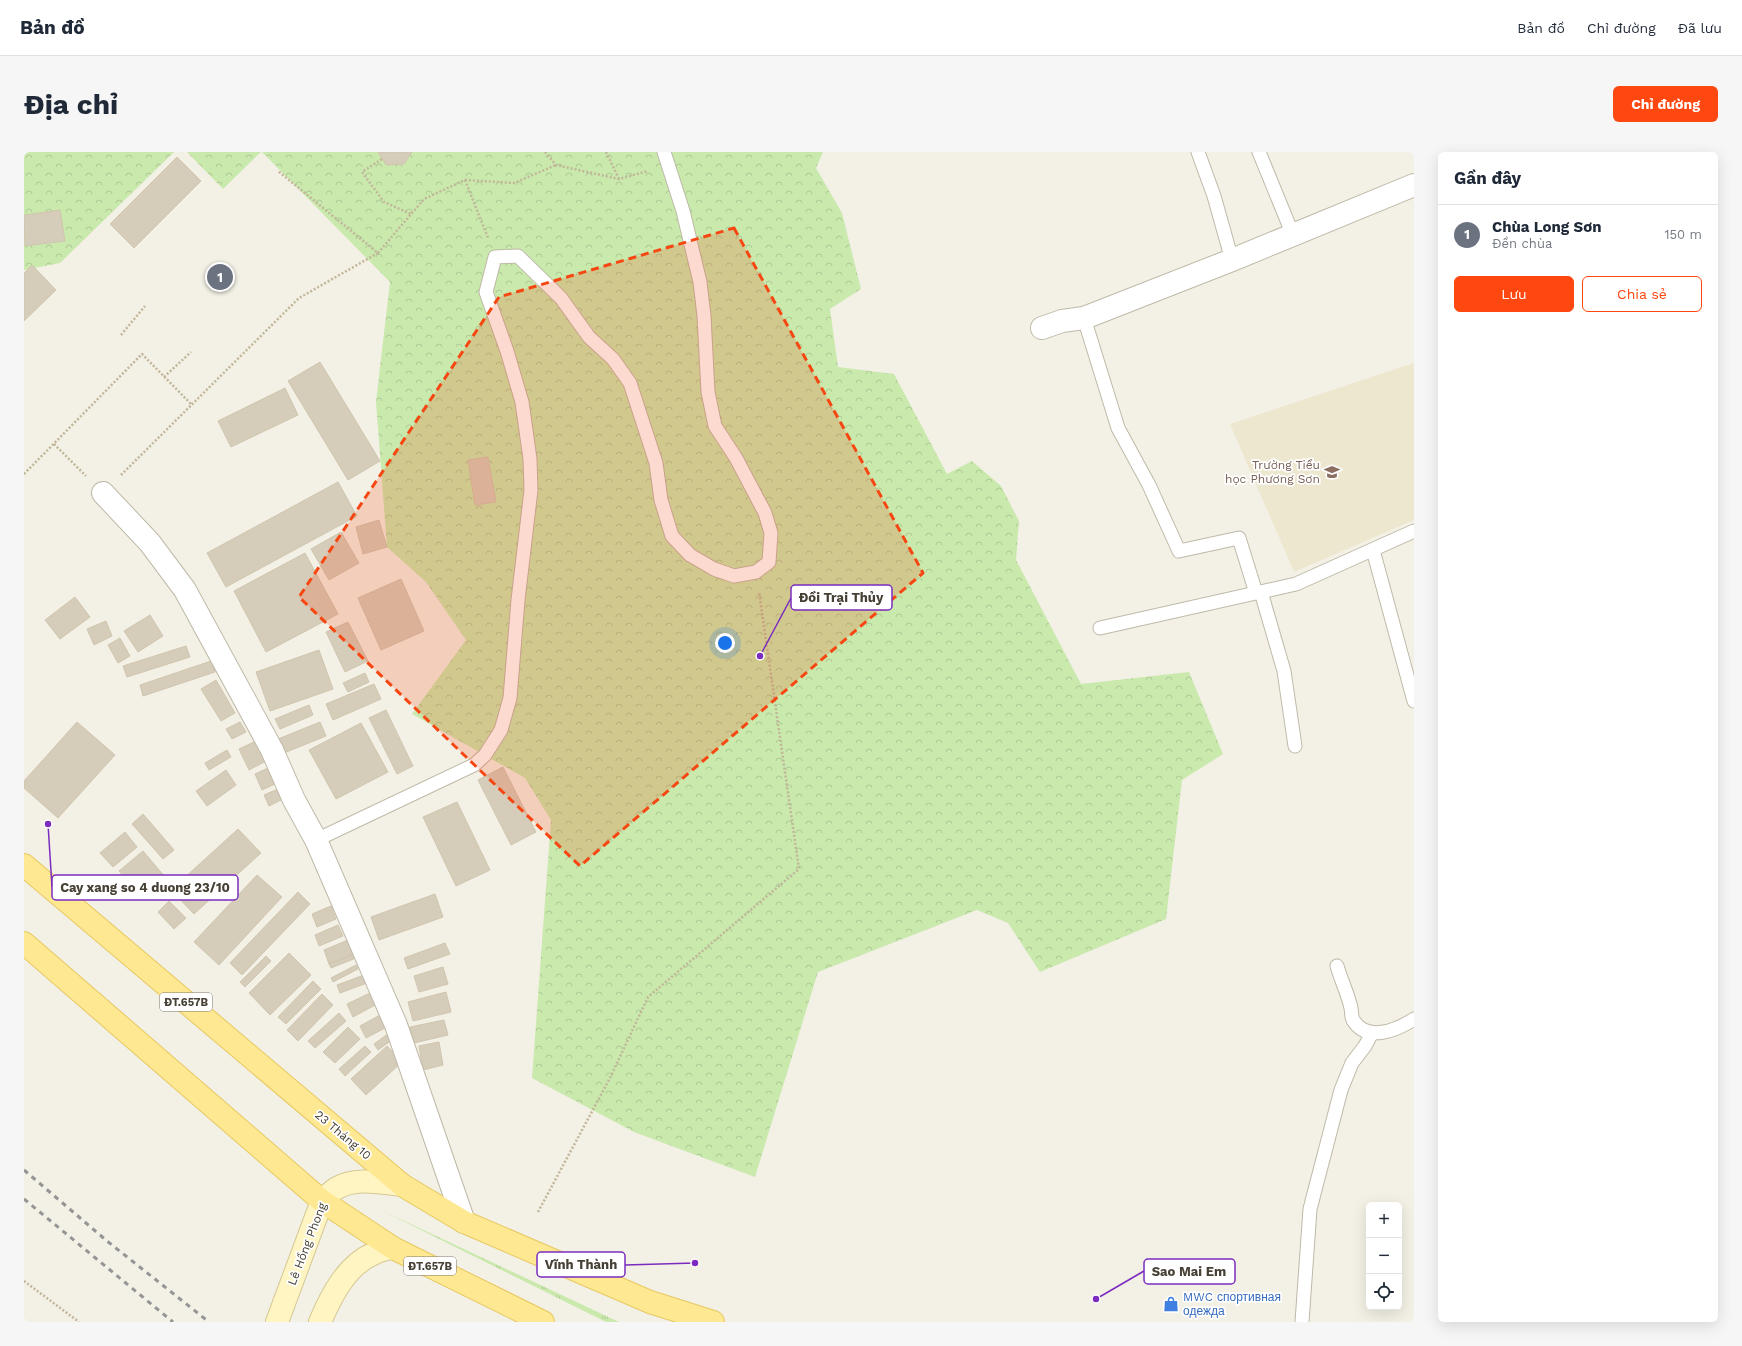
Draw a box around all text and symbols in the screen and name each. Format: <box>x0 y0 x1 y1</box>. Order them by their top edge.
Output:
text: Bản đồ <box>20 16 85 39</box>
text: Bản đồ <box>1517 20 1565 36</box>
text: Chỉ đường <box>1587 20 1656 36</box>
text: Đã lưu <box>1678 20 1722 36</box>
button: Chỉ đường <box>1613 86 1718 122</box>
text: Địa chỉ <box>24 88 118 121</box>
text: Gần đây <box>1454 168 1521 188</box>
text: Chùa Long Sơn <box>1492 218 1602 236</box>
text: 1 <box>1464 227 1470 242</box>
text: 150 m <box>1664 227 1702 242</box>
text: Đền chùa <box>1492 236 1552 251</box>
pin: 1 <box>207 262 233 292</box>
button: Lưu <box>1454 276 1574 312</box>
button: Chia sẻ <box>1582 276 1702 312</box>
place label: Trường Tiểu học Phương Sơn <box>1225 458 1320 486</box>
school or university icon: Trường Tiểu học Phương Sơn <box>1323 463 1341 481</box>
callout: Đồi Trại Thủy <box>791 585 892 610</box>
text: Đồi Trại Thủy <box>799 590 884 605</box>
your location <box>715 633 735 653</box>
callout: Cay xang so 4 duong 23/10 <box>52 875 238 900</box>
text: Cay xang so 4 duong 23/10 <box>60 880 230 895</box>
road number: ĐT.657B <box>160 993 212 1011</box>
street label: 23 Tháng 10 <box>312 1108 374 1162</box>
street label: Lê Hồng Phong <box>285 1200 329 1287</box>
map controls <box>1366 1202 1402 1310</box>
button: + <box>1366 1202 1402 1238</box>
button: − <box>1366 1238 1402 1274</box>
callout: Vĩnh Thành <box>537 1252 625 1277</box>
road number: ĐT.657B <box>404 1257 456 1275</box>
text: Vĩnh Thành <box>545 1257 617 1272</box>
callout: Sao Mai Em <box>1144 1259 1235 1284</box>
text: Sao Mai Em <box>1152 1264 1226 1279</box>
button: locate <box>1366 1274 1402 1310</box>
place label: MWC спортивная одежда <box>1183 1290 1281 1318</box>
shop icon: MWC спортивная одежда <box>1162 1295 1180 1313</box>

